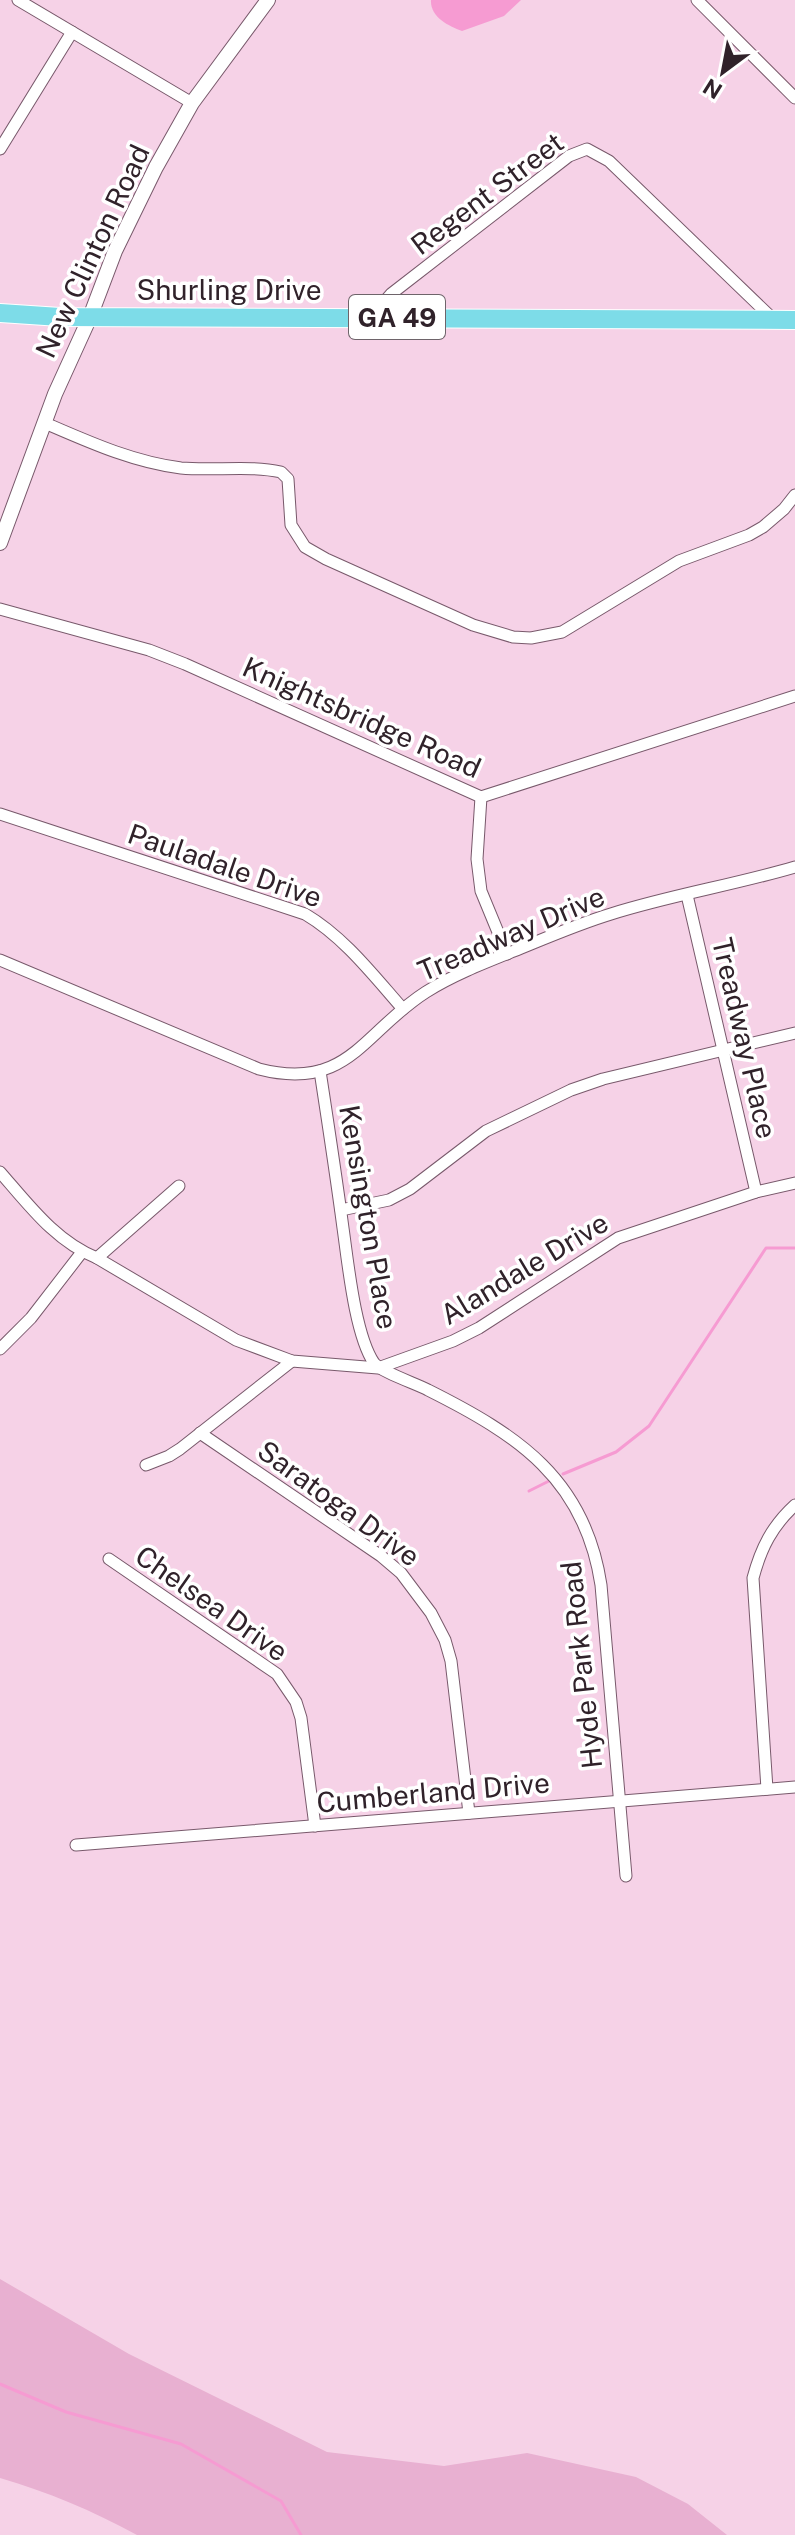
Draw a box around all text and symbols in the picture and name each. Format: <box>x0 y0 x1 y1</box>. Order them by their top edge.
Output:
north arrow <box>683 32 763 112</box>
text: N <box>698 73 727 105</box>
street label: Regent Street <box>404 125 570 261</box>
street label: New Clinton Road <box>28 139 156 363</box>
street label: Shurling Drive <box>136 273 322 306</box>
road number: GA 49 <box>349 295 445 339</box>
street label: Knightsbridge Road <box>238 650 486 784</box>
street label: Pauladale Drive <box>124 816 326 914</box>
street label: Treadway Drive <box>413 879 609 987</box>
street label: Treadway Place <box>706 934 784 1142</box>
street label: Kensington Place <box>333 1102 405 1332</box>
street label: Alandale Drive <box>434 1205 614 1331</box>
street label: Saratoga Drive <box>252 1433 426 1573</box>
street label: Chelsea Drive <box>129 1538 295 1668</box>
street label: Hyde Park Road <box>554 1560 608 1770</box>
street label: Cumberland Drive <box>315 1765 551 1819</box>

